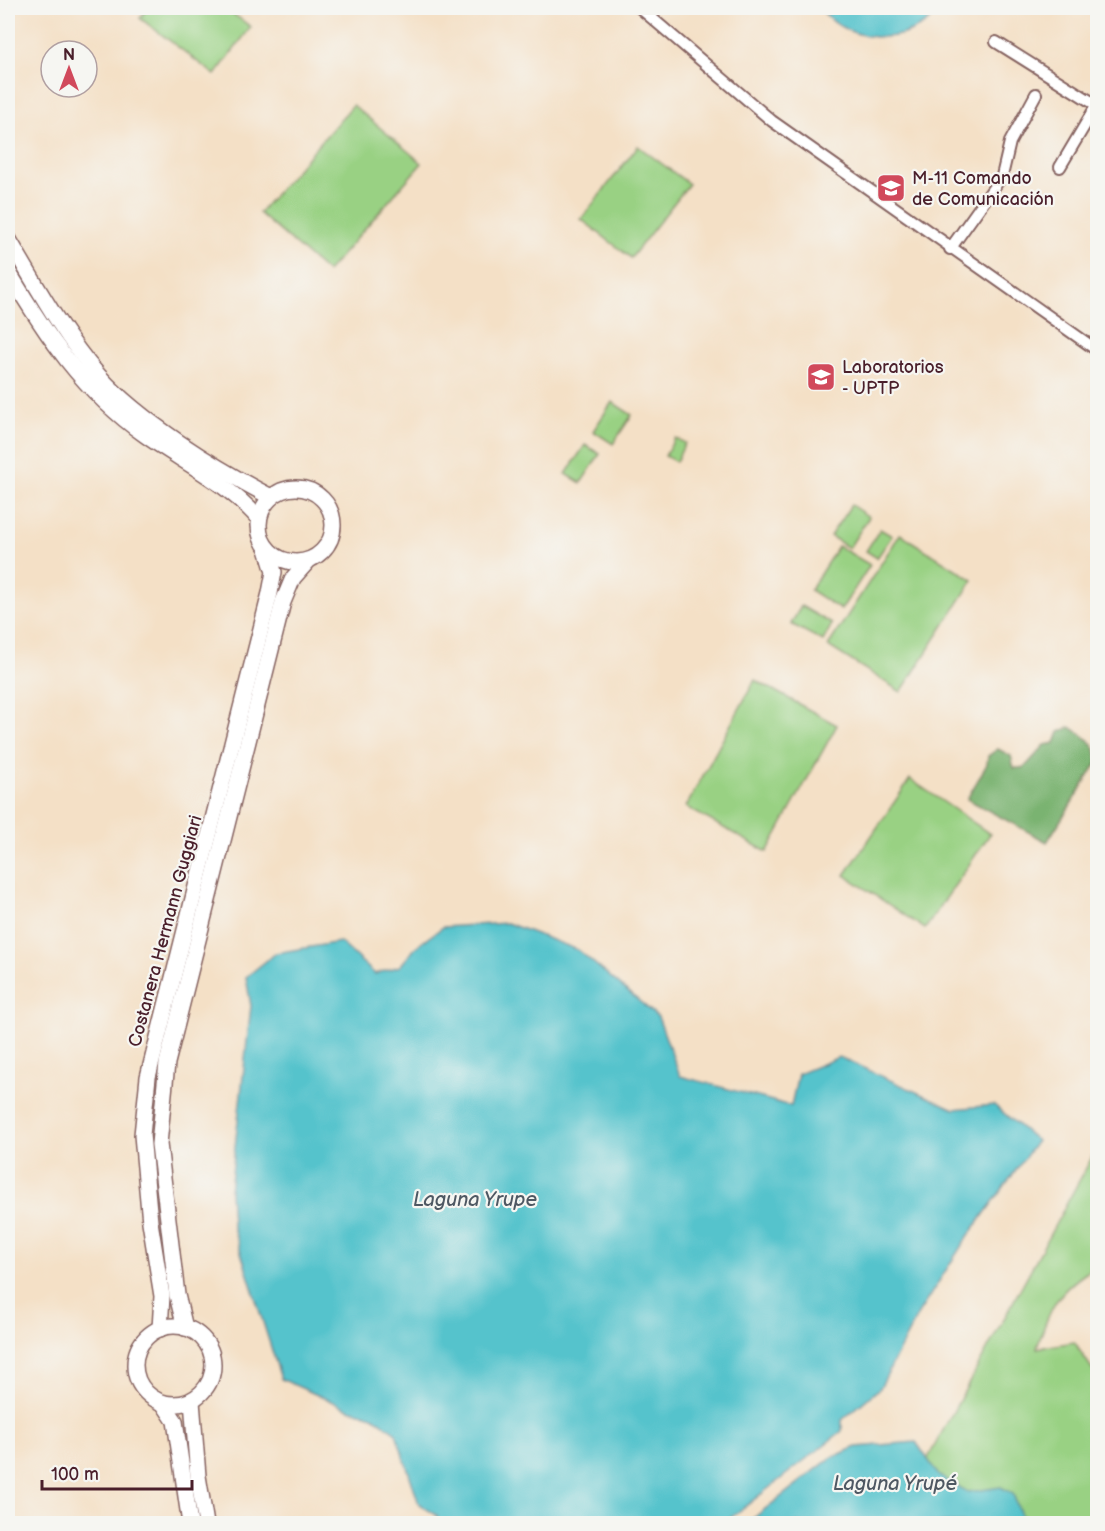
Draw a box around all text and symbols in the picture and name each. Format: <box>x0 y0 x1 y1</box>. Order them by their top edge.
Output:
north arrow <box>39 39 99 99</box>
text: N <box>63 46 75 65</box>
place label: M-11 Comando de Comunicación <box>912 168 1054 210</box>
school or university icon: M-11 Comando de Comunicación <box>875 172 907 204</box>
place label: Laboratorios - UPTP <box>842 357 944 399</box>
school or university icon: Laboratorios - UPTP <box>805 361 837 393</box>
street label: Costanera Hermann Guggiari <box>124 813 207 1049</box>
water label: Laguna Yrupe <box>413 1188 537 1212</box>
scale bar <box>42 1453 192 1491</box>
text: 100 m <box>51 1464 99 1485</box>
water label: Laguna Yrupé <box>833 1472 957 1496</box>

